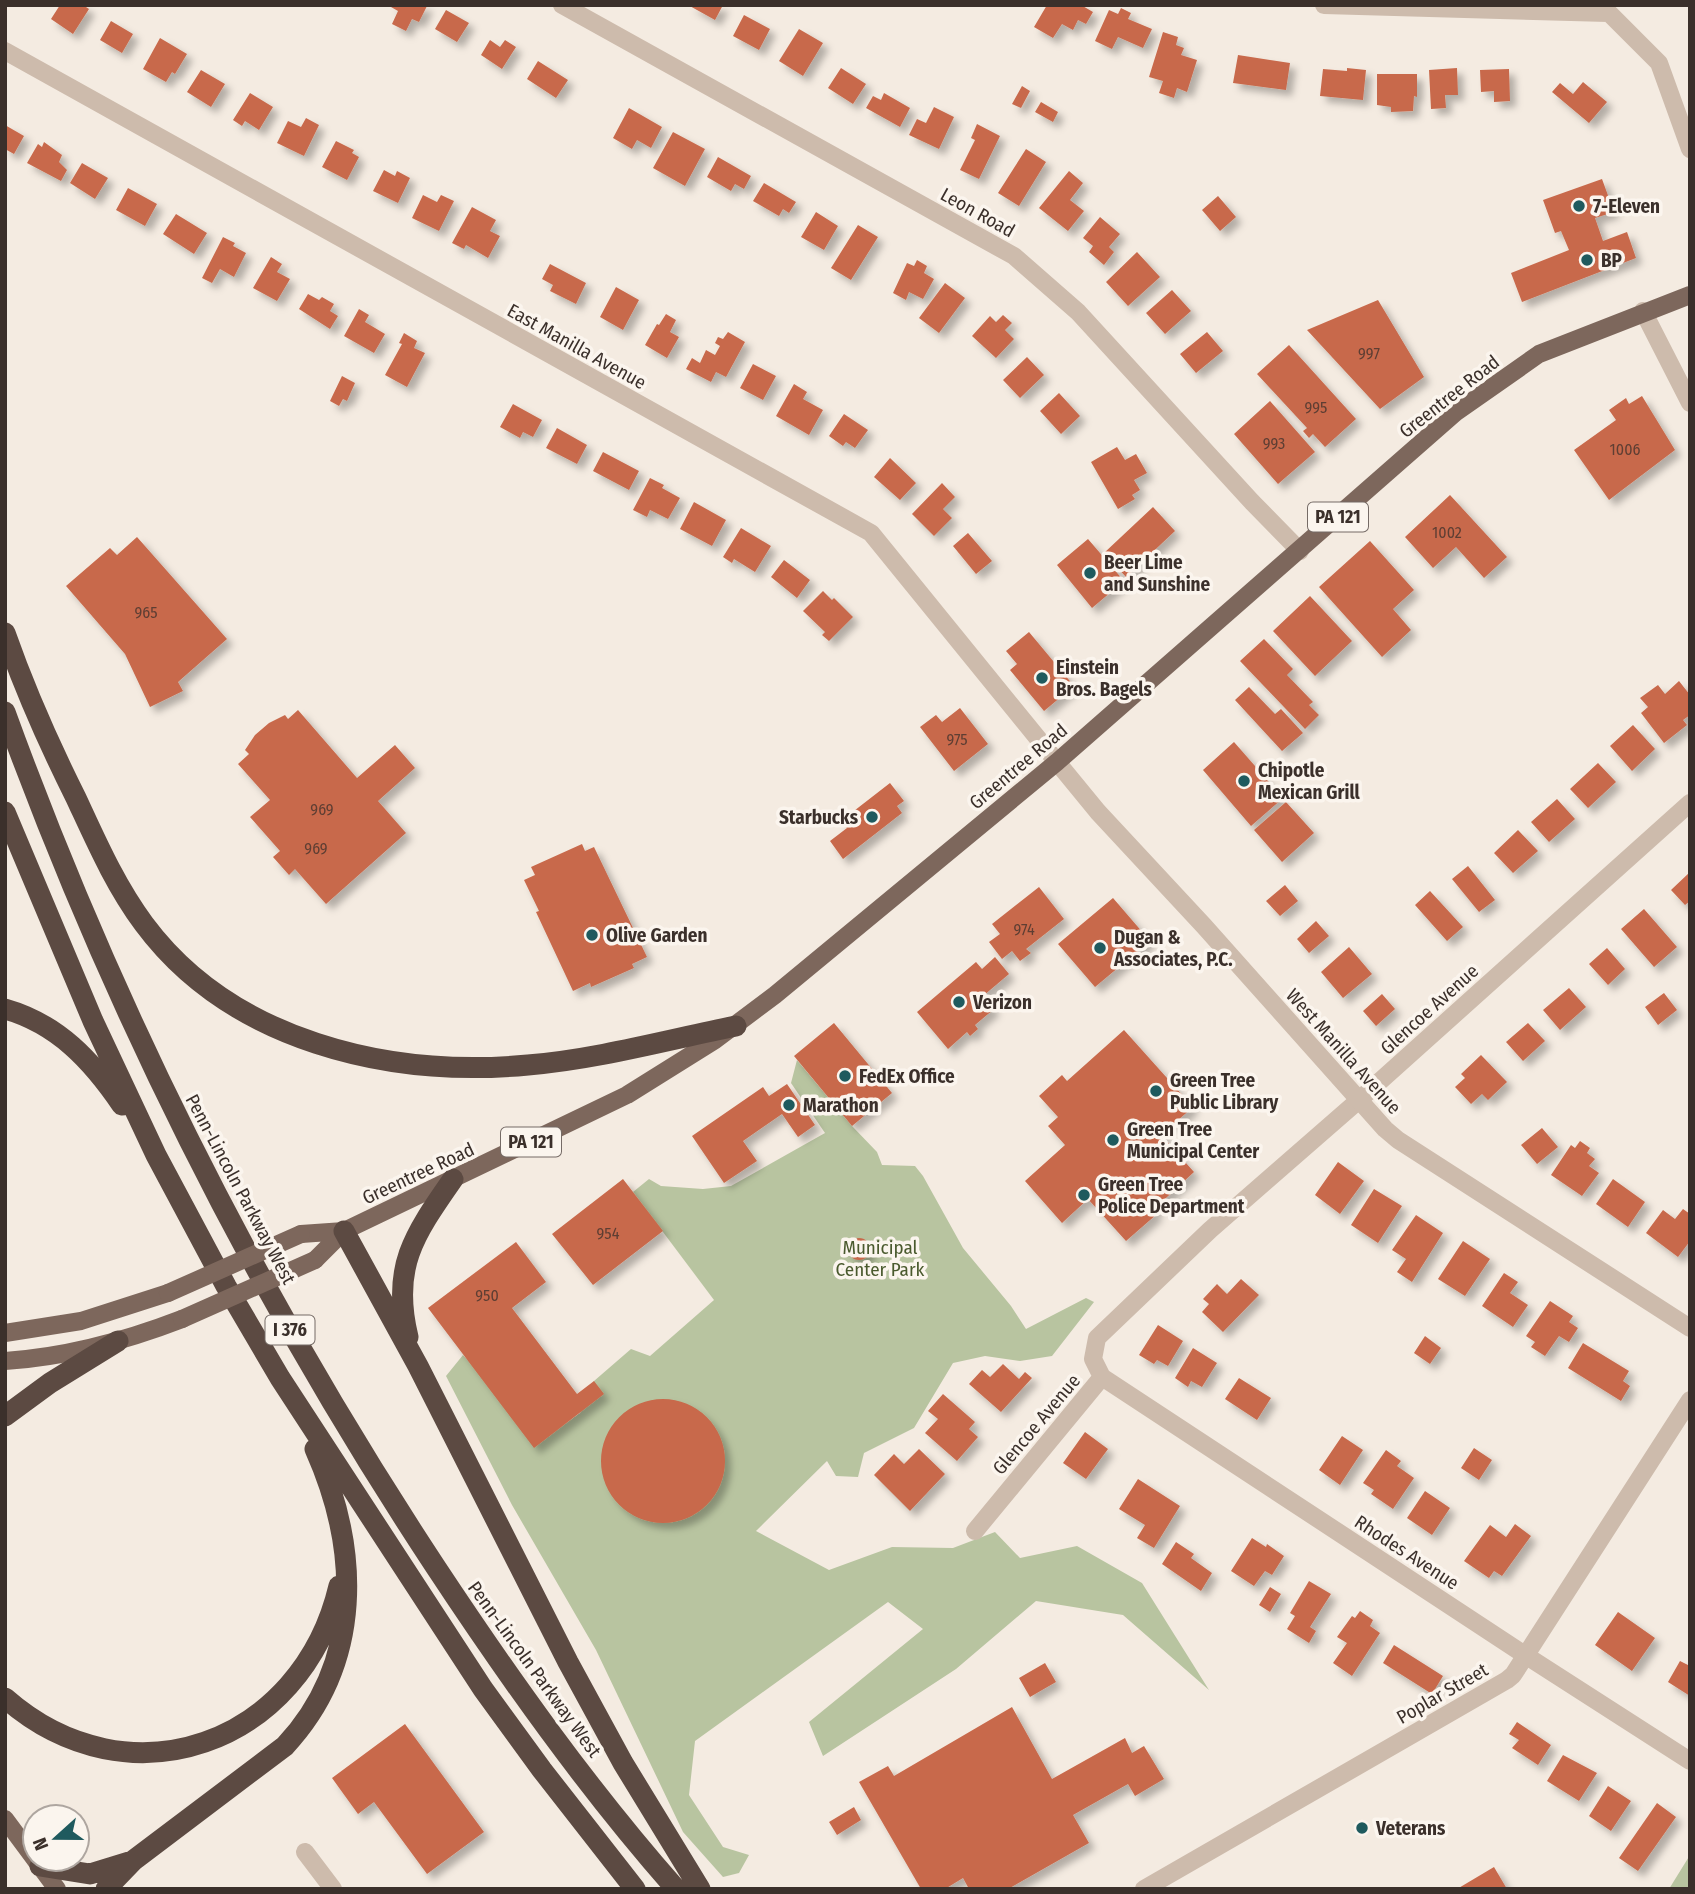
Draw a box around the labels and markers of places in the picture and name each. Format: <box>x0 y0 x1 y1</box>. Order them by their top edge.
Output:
place label: 7-Eleven <box>1593 195 1660 218</box>
marker: 7-Eleven <box>1571 198 1587 214</box>
place label: BP <box>1601 249 1623 272</box>
marker: BP <box>1579 252 1595 268</box>
place label: Beer Lime and Sunshine <box>1104 551 1211 596</box>
marker: Beer Lime and Sunshine <box>1082 565 1098 581</box>
place label: Einstein Bros. Bagels <box>1056 656 1153 701</box>
marker: Einstein Bros. Bagels <box>1034 670 1050 686</box>
place label: Chipotle Mexican Grill <box>1258 759 1361 804</box>
marker: Chipotle Mexican Grill <box>1236 773 1252 789</box>
place label: Starbucks <box>779 806 859 829</box>
marker: Starbucks <box>864 809 880 825</box>
place label: Olive Garden <box>606 924 708 947</box>
place label: Dugan & Associates, P.C. <box>1113 926 1233 971</box>
marker: Olive Garden <box>584 927 600 943</box>
marker: Dugan & Associates, P.C. <box>1092 940 1108 956</box>
place label: Verizon <box>972 991 1032 1014</box>
marker: Verizon <box>951 994 967 1010</box>
place label: FedEx Office <box>859 1065 955 1088</box>
marker: FedEx Office <box>837 1068 853 1084</box>
place label: Green Tree Public Library <box>1170 1069 1279 1114</box>
marker: Green Tree Public Library <box>1148 1083 1164 1099</box>
place label: Marathon <box>803 1094 879 1117</box>
marker: Marathon <box>781 1097 797 1113</box>
place label: Green Tree Municipal Center <box>1127 1118 1260 1163</box>
marker: Green Tree Municipal Center <box>1105 1132 1121 1148</box>
place label: Green Tree Police Department <box>1098 1173 1245 1218</box>
marker: Green Tree Police Department <box>1076 1187 1092 1203</box>
place label: Veterans <box>1375 1817 1446 1840</box>
marker: Veterans <box>1354 1820 1370 1836</box>

